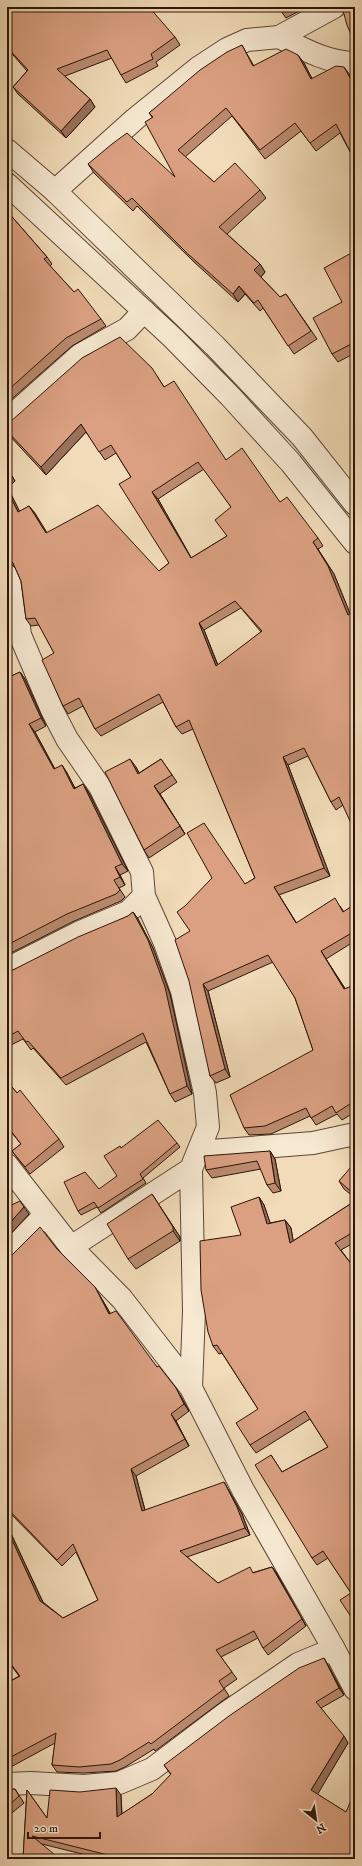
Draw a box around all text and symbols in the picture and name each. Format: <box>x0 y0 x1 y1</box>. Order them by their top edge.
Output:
north arrow <box>296 1800 336 1840</box>
scale bar <box>28 1814 100 1840</box>
text: N <box>313 1819 328 1836</box>
text: 20 m <box>34 1821 58 1836</box>

